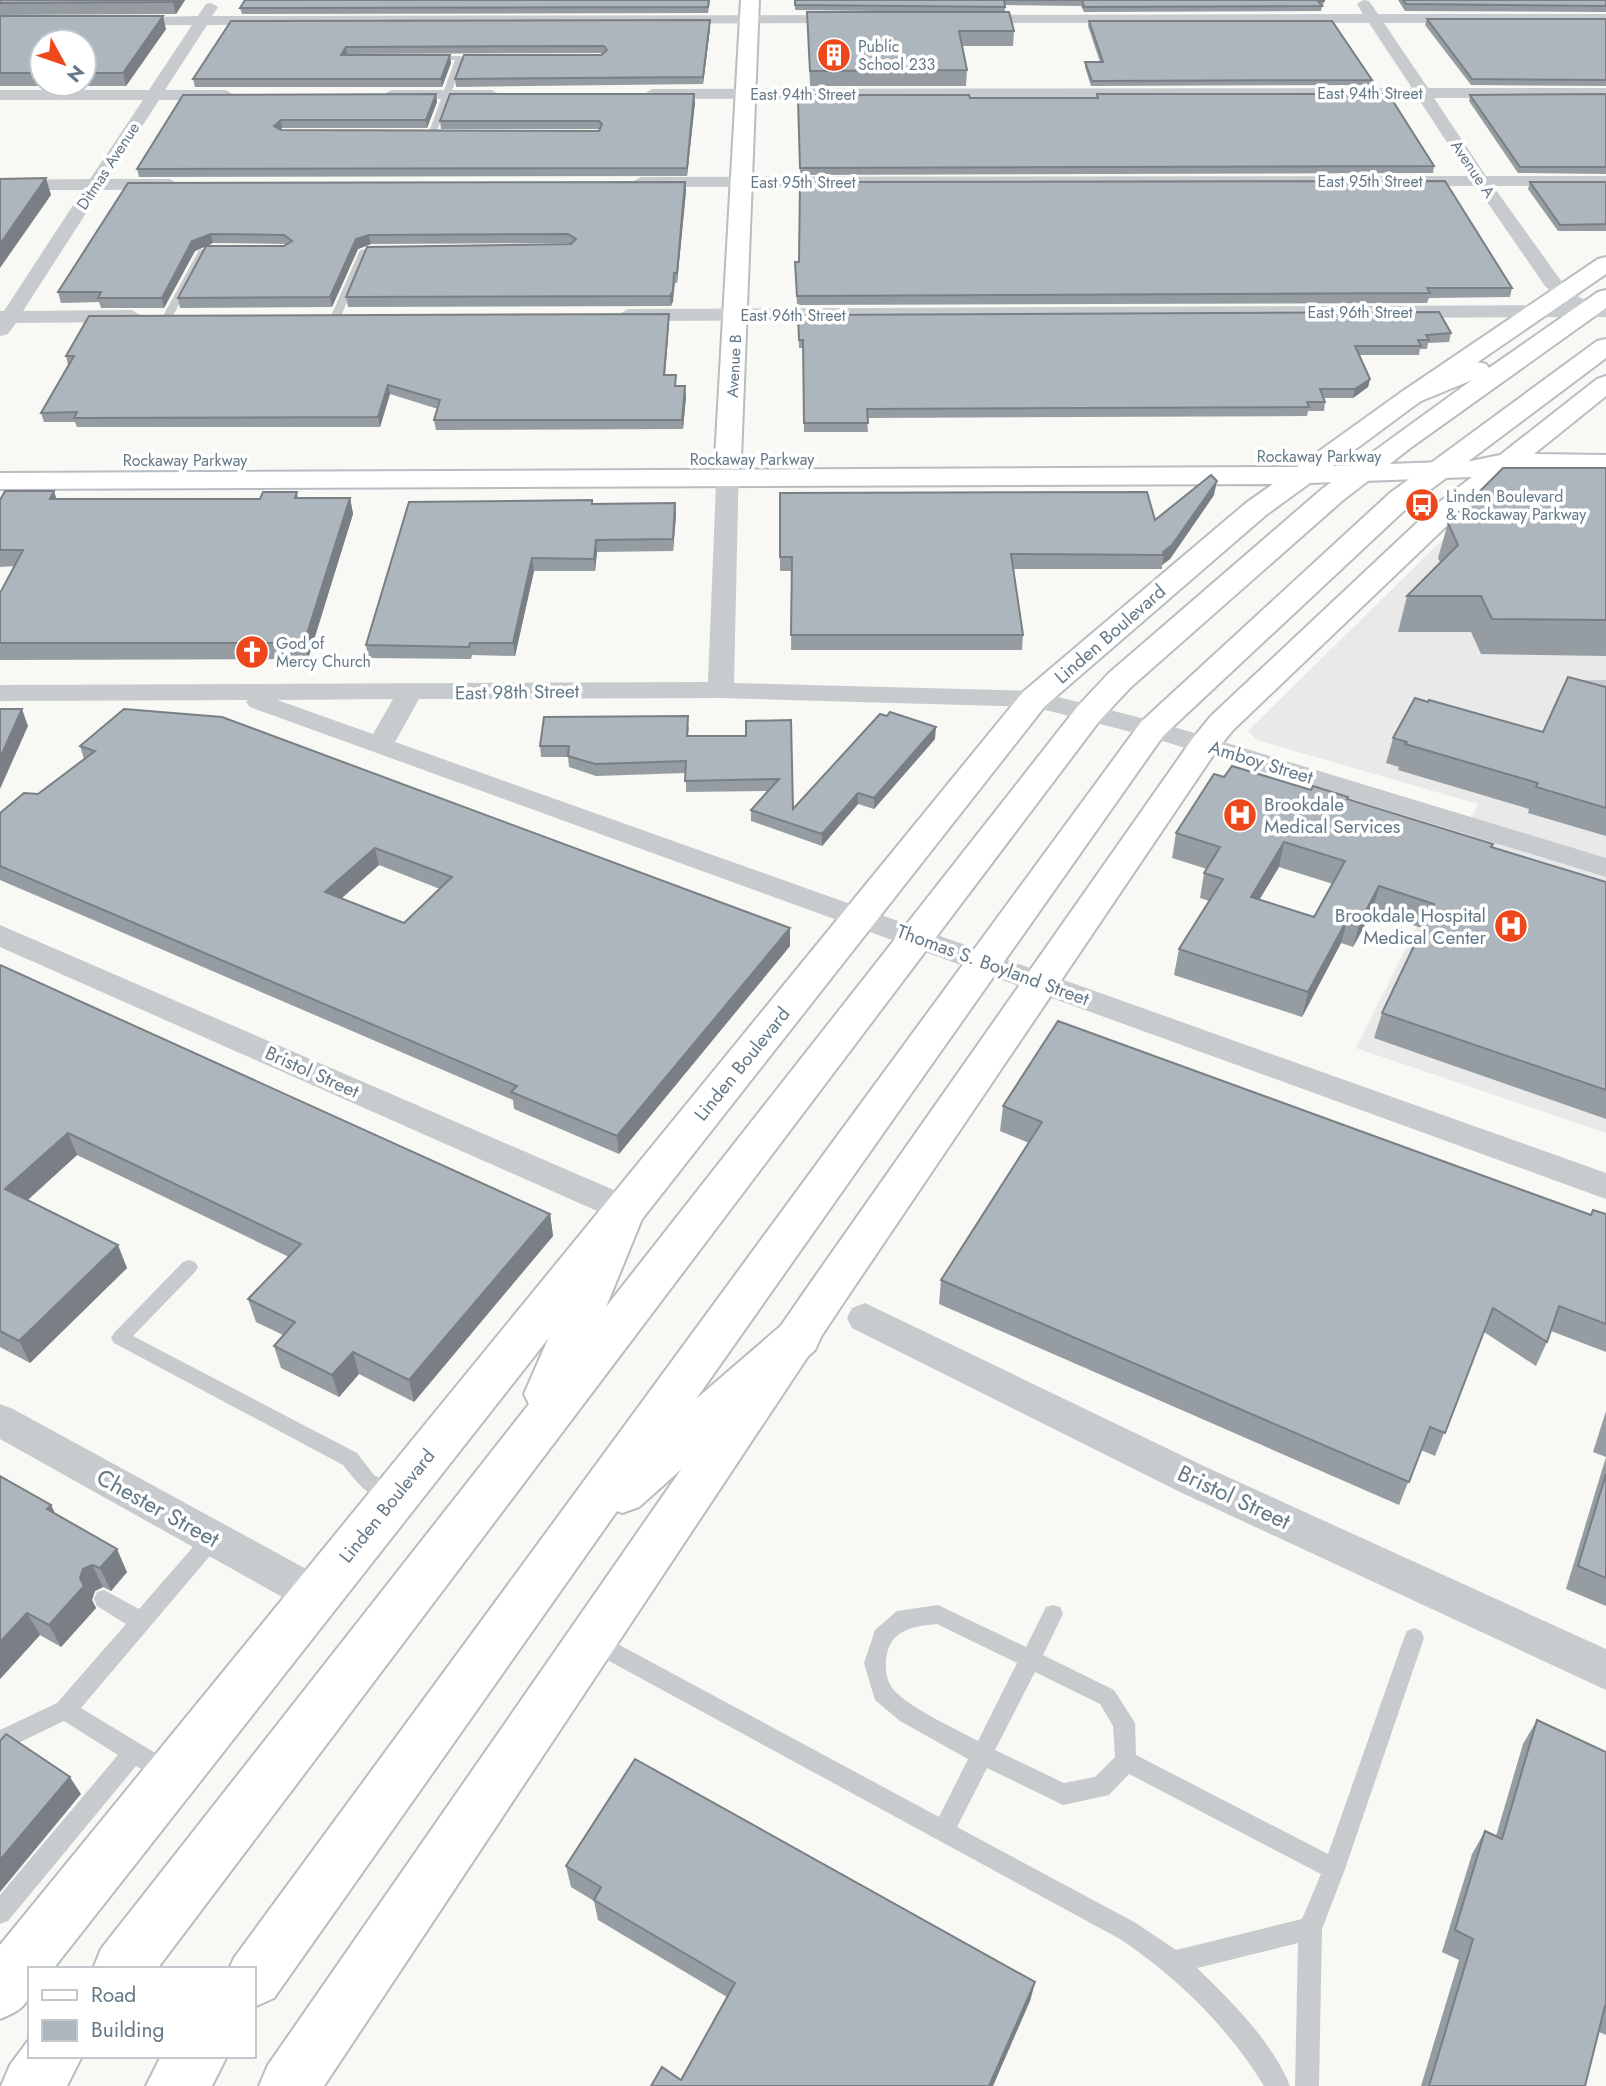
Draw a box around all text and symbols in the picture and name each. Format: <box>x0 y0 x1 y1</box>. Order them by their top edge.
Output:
north arrow <box>28 28 98 98</box>
place label: Public School 233 <box>858 35 936 76</box>
building icon: Public School 233 <box>815 36 853 74</box>
text: N <box>60 59 91 88</box>
street label: East 94th Street <box>1317 82 1423 105</box>
street label: East 94th Street <box>750 83 856 106</box>
street label: Ditmas Avenue <box>71 118 145 214</box>
street label: Avenue A <box>1445 136 1501 203</box>
street label: East 95th Street <box>1317 170 1423 193</box>
street label: East 95th Street <box>750 171 856 194</box>
street label: East 96th Street <box>1307 301 1413 324</box>
street label: East 96th Street <box>740 304 846 327</box>
street label: Avenue B <box>721 334 747 398</box>
street label: Rockaway Parkway <box>1257 445 1382 468</box>
street label: Rockaway Parkway <box>690 448 815 471</box>
street label: Rockaway Parkway <box>123 449 248 472</box>
place label: Linden Boulevard & Rockaway Parkway <box>1446 485 1587 526</box>
bus stop icon: Linden Boulevard & Rockaway Parkway <box>1403 486 1441 524</box>
street label: Linden Boulevard <box>1049 578 1171 690</box>
place label: God of Mercy Church <box>276 632 371 673</box>
church icon: God of Mercy Church <box>233 633 271 671</box>
street label: East 98th Street <box>455 677 580 707</box>
street label: Amboy Street <box>1206 733 1317 791</box>
place label: Brookdale Medical Services <box>1264 791 1401 840</box>
hospital icon: Brookdale Medical Services <box>1221 796 1259 834</box>
place label: Brookdale Hospital Medical Center <box>1335 902 1486 951</box>
hospital icon: Brookdale Hospital Medical Center <box>1492 907 1530 945</box>
street label: Thomas S. Boyland Street <box>893 918 1093 1013</box>
street label: Linden Boulevard <box>688 1001 796 1127</box>
street label: Bristol Street <box>261 1039 364 1105</box>
street label: Linden Boulevard <box>333 1443 441 1569</box>
street label: Bristol Street <box>1172 1456 1297 1538</box>
street label: Chester Street <box>90 1460 226 1556</box>
legend <box>28 1967 256 2058</box>
text: Road <box>91 1980 136 2010</box>
text: Building <box>91 2015 164 2045</box>

